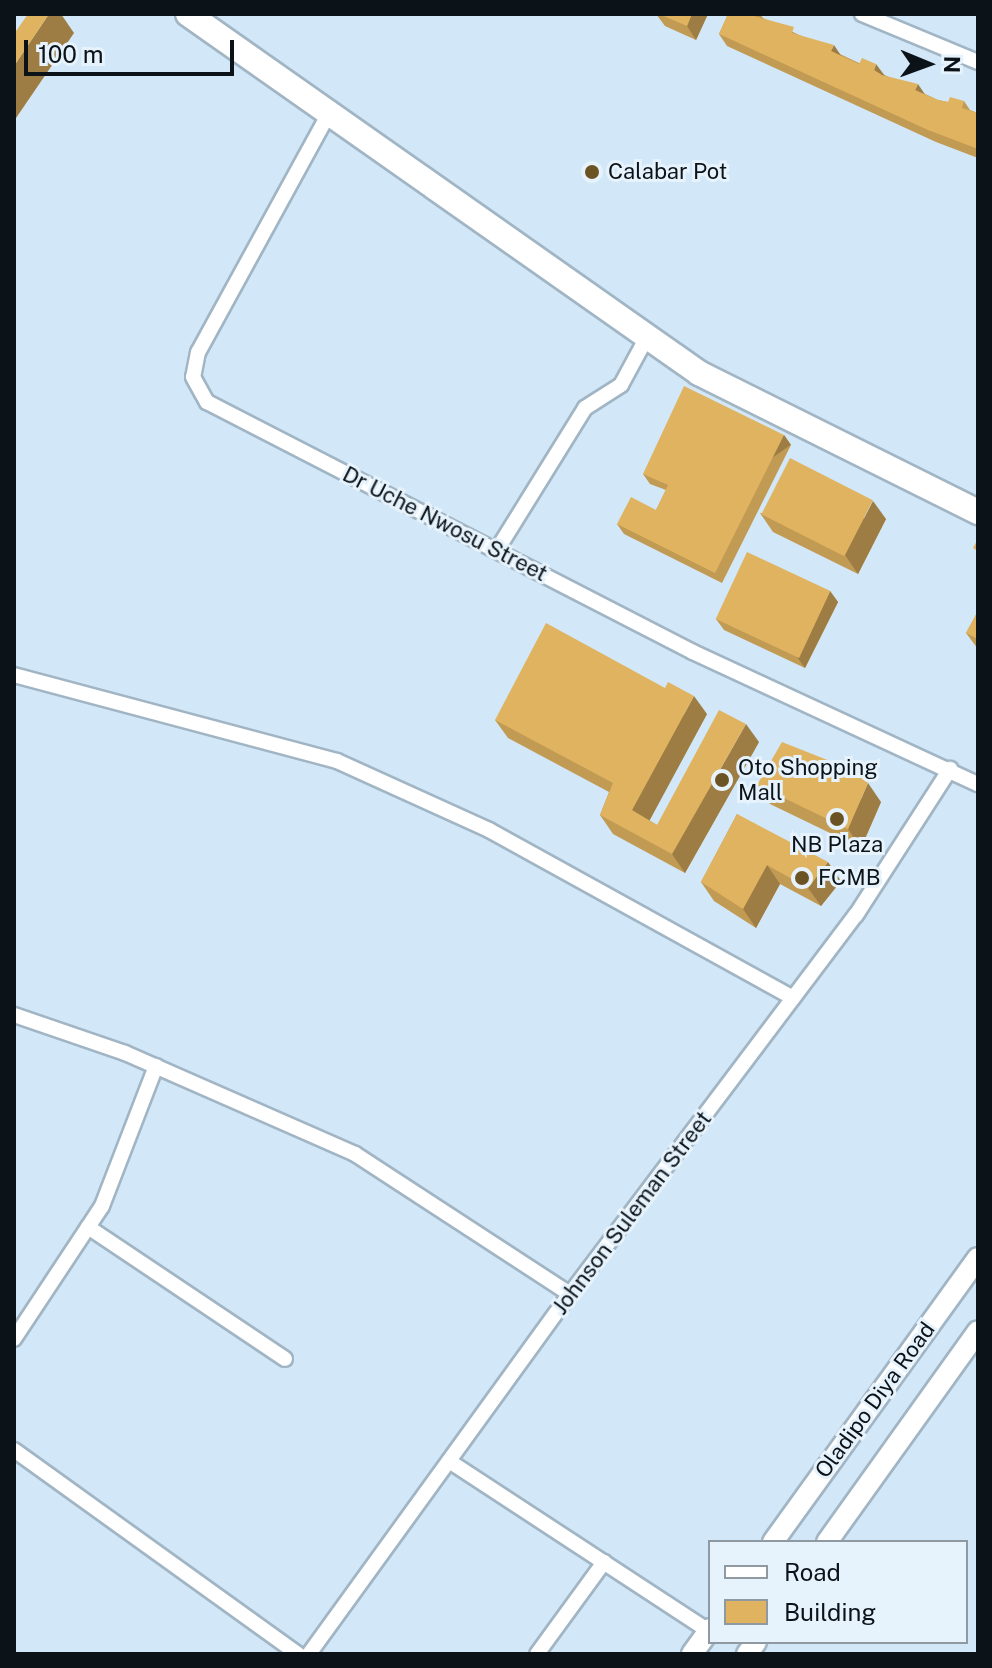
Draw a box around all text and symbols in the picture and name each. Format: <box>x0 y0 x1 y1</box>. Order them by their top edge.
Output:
scale bar <box>28 24 238 74</box>
north arrow <box>888 24 968 104</box>
text: 100 m <box>38 40 104 68</box>
text: N <box>939 56 965 73</box>
place label: Calabar Pot <box>608 159 727 185</box>
marker: Calabar Pot <box>583 163 601 181</box>
street label: Dr Uche Nwosu Street <box>338 461 552 587</box>
place label: Oto Shopping Mall <box>738 754 878 806</box>
marker: Oto Shopping Mall <box>713 771 731 789</box>
marker: NB Plaza <box>828 810 846 828</box>
place label: NB Plaza <box>791 832 883 858</box>
place label: FCMB <box>818 865 880 891</box>
marker: FCMB <box>793 869 811 887</box>
street label: Johnson Suleman Street <box>547 1106 717 1320</box>
street label: Oladipo Diya Road <box>810 1317 940 1483</box>
legend <box>708 1540 968 1644</box>
text: Road <box>784 1558 841 1586</box>
text: Building <box>784 1598 876 1626</box>

